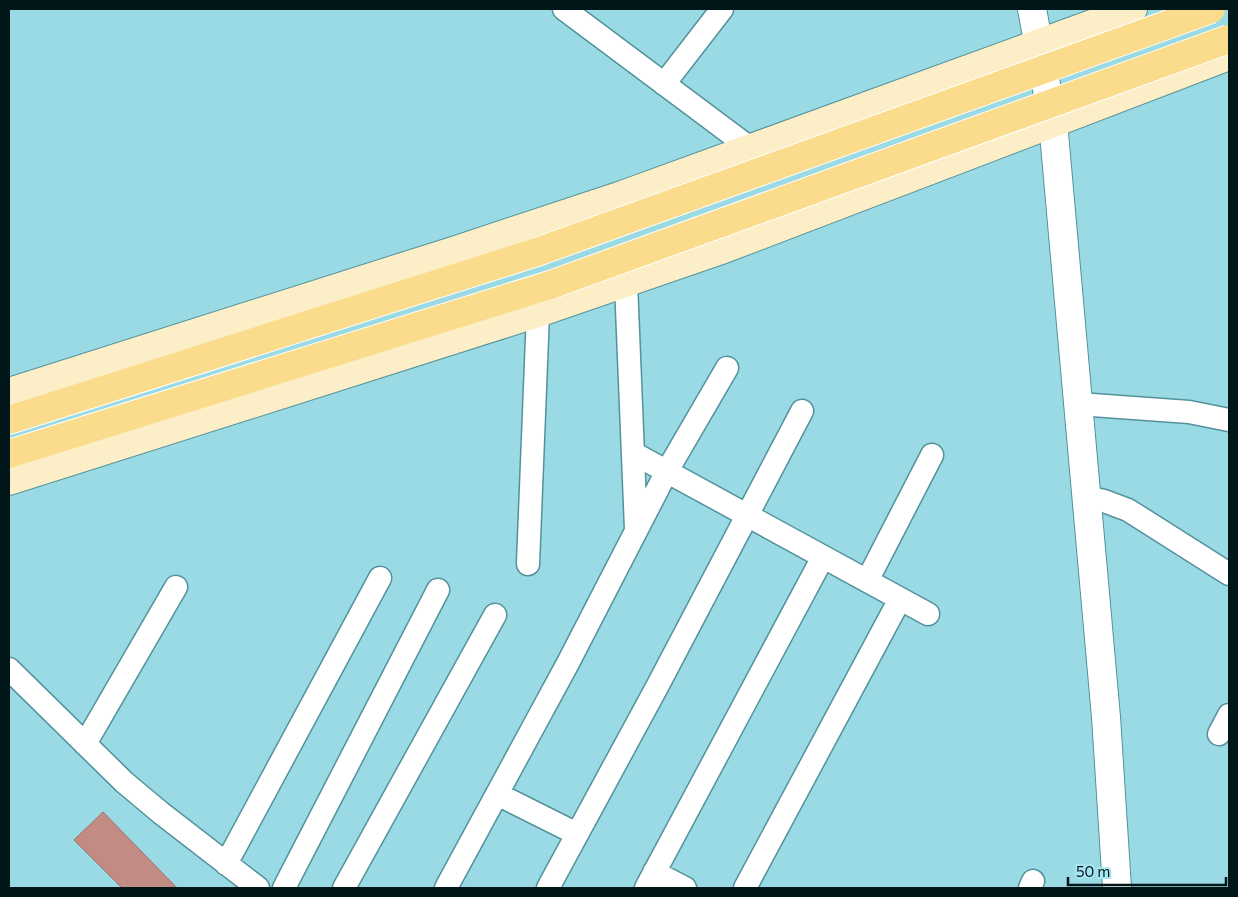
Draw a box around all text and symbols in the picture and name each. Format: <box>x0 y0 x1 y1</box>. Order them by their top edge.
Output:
scale bar <box>1068 854 1226 886</box>
text: 50 m <box>1076 862 1110 880</box>

